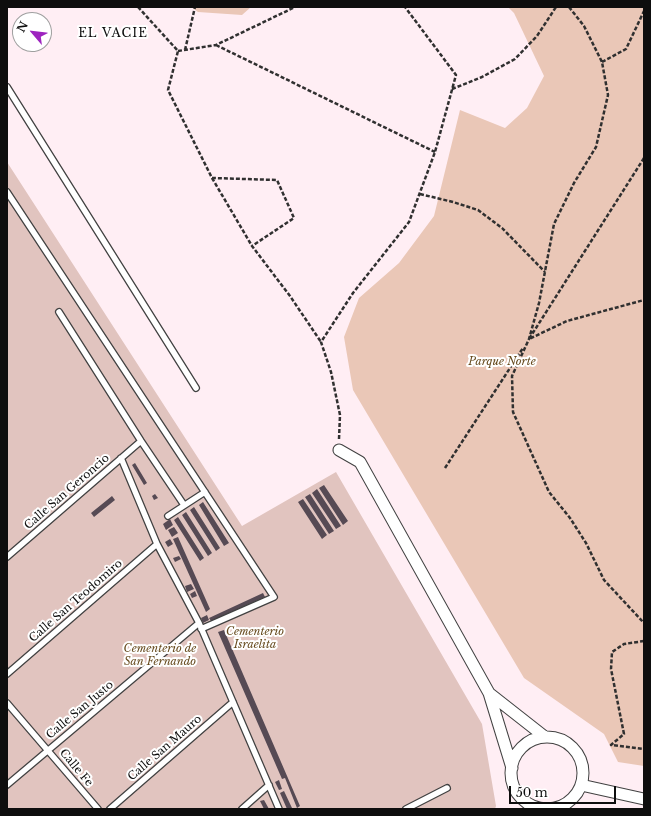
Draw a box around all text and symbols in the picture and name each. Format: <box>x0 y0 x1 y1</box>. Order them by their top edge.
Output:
north arrow <box>12 12 52 52</box>
text: N <box>14 19 31 35</box>
district label: EL VACIE <box>78 27 148 41</box>
park label: Parque Norte <box>468 355 536 369</box>
street label: Calle San Geroncio <box>22 452 112 532</box>
street label: Calle San Teodomiro <box>27 557 125 645</box>
park label: Cementerio Israelita <box>226 625 284 651</box>
park label: Cementerio de San Fernando <box>124 642 196 668</box>
street label: Calle San Justo <box>44 678 116 742</box>
street label: Calle San Mauro <box>125 712 205 784</box>
street label: Calle Fe <box>57 747 95 789</box>
scale bar <box>511 778 618 804</box>
text: 50 m <box>516 785 548 800</box>

